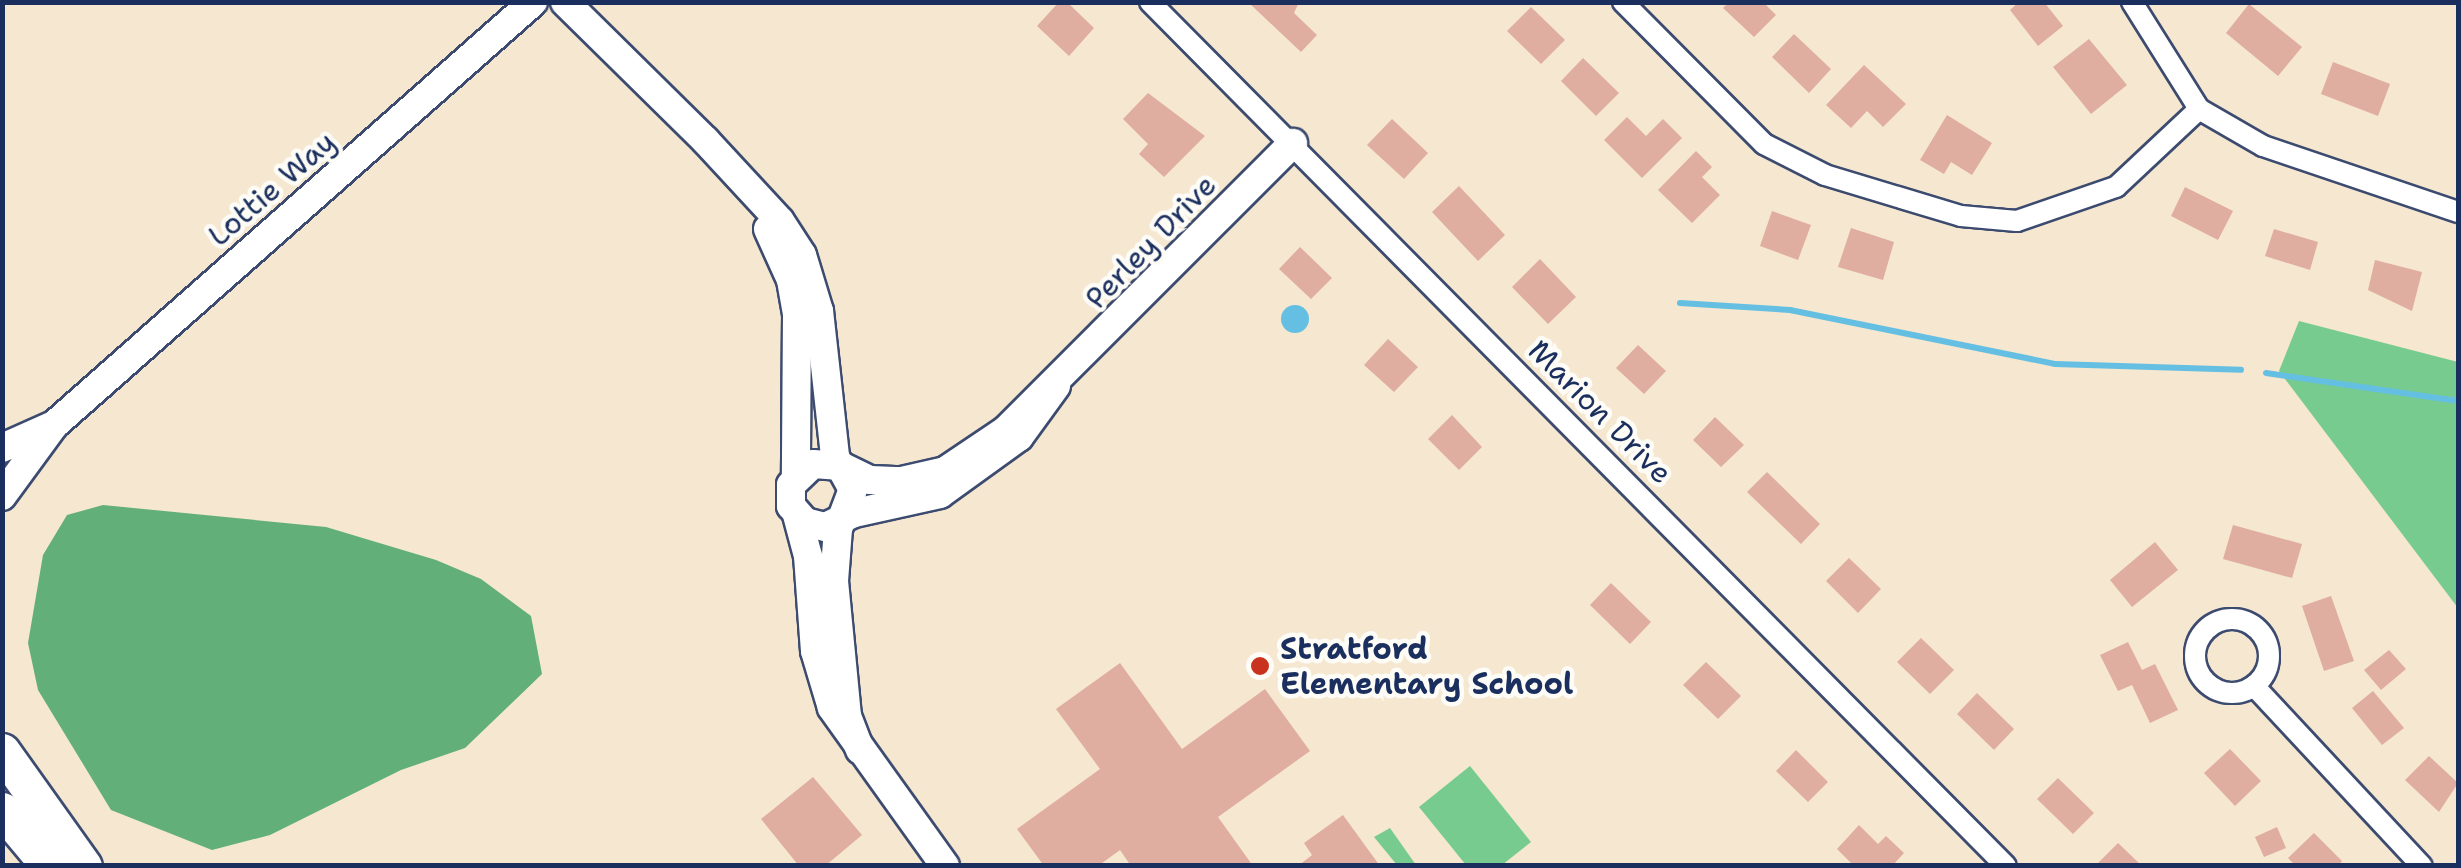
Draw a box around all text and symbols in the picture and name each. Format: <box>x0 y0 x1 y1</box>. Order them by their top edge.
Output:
street label: Lottie Way <box>201 124 343 254</box>
street label: Perley Drive <box>1078 167 1224 317</box>
street label: Marion Drive <box>1521 333 1679 491</box>
place label: Stratford Elementary School <box>1280 631 1573 702</box>
marker: Stratford Elementary School <box>1249 655 1271 677</box>

